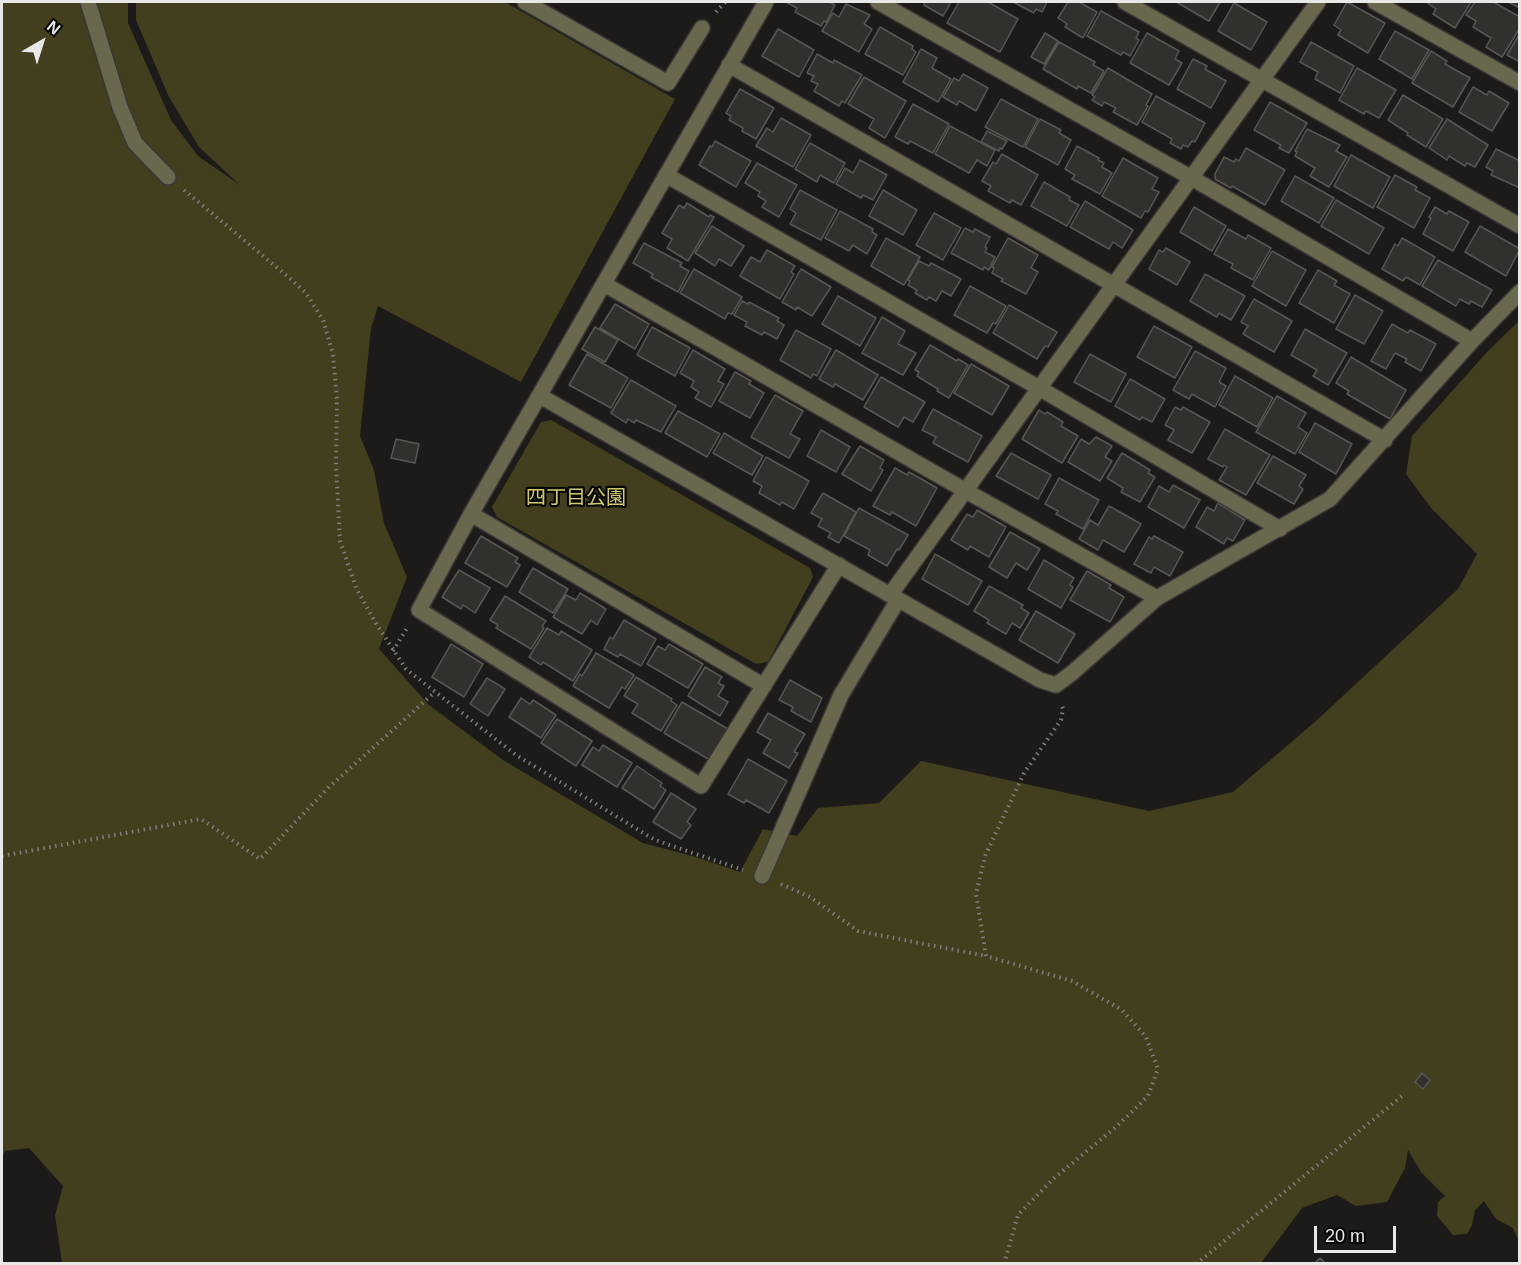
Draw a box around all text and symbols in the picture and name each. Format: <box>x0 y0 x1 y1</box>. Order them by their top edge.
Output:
north arrow <box>12 12 72 72</box>
text: N <box>44 17 63 38</box>
park label: 四丁目公園 <box>526 486 626 510</box>
scale bar <box>1317 1214 1400 1252</box>
text: 20 m <box>1325 1226 1365 1246</box>

